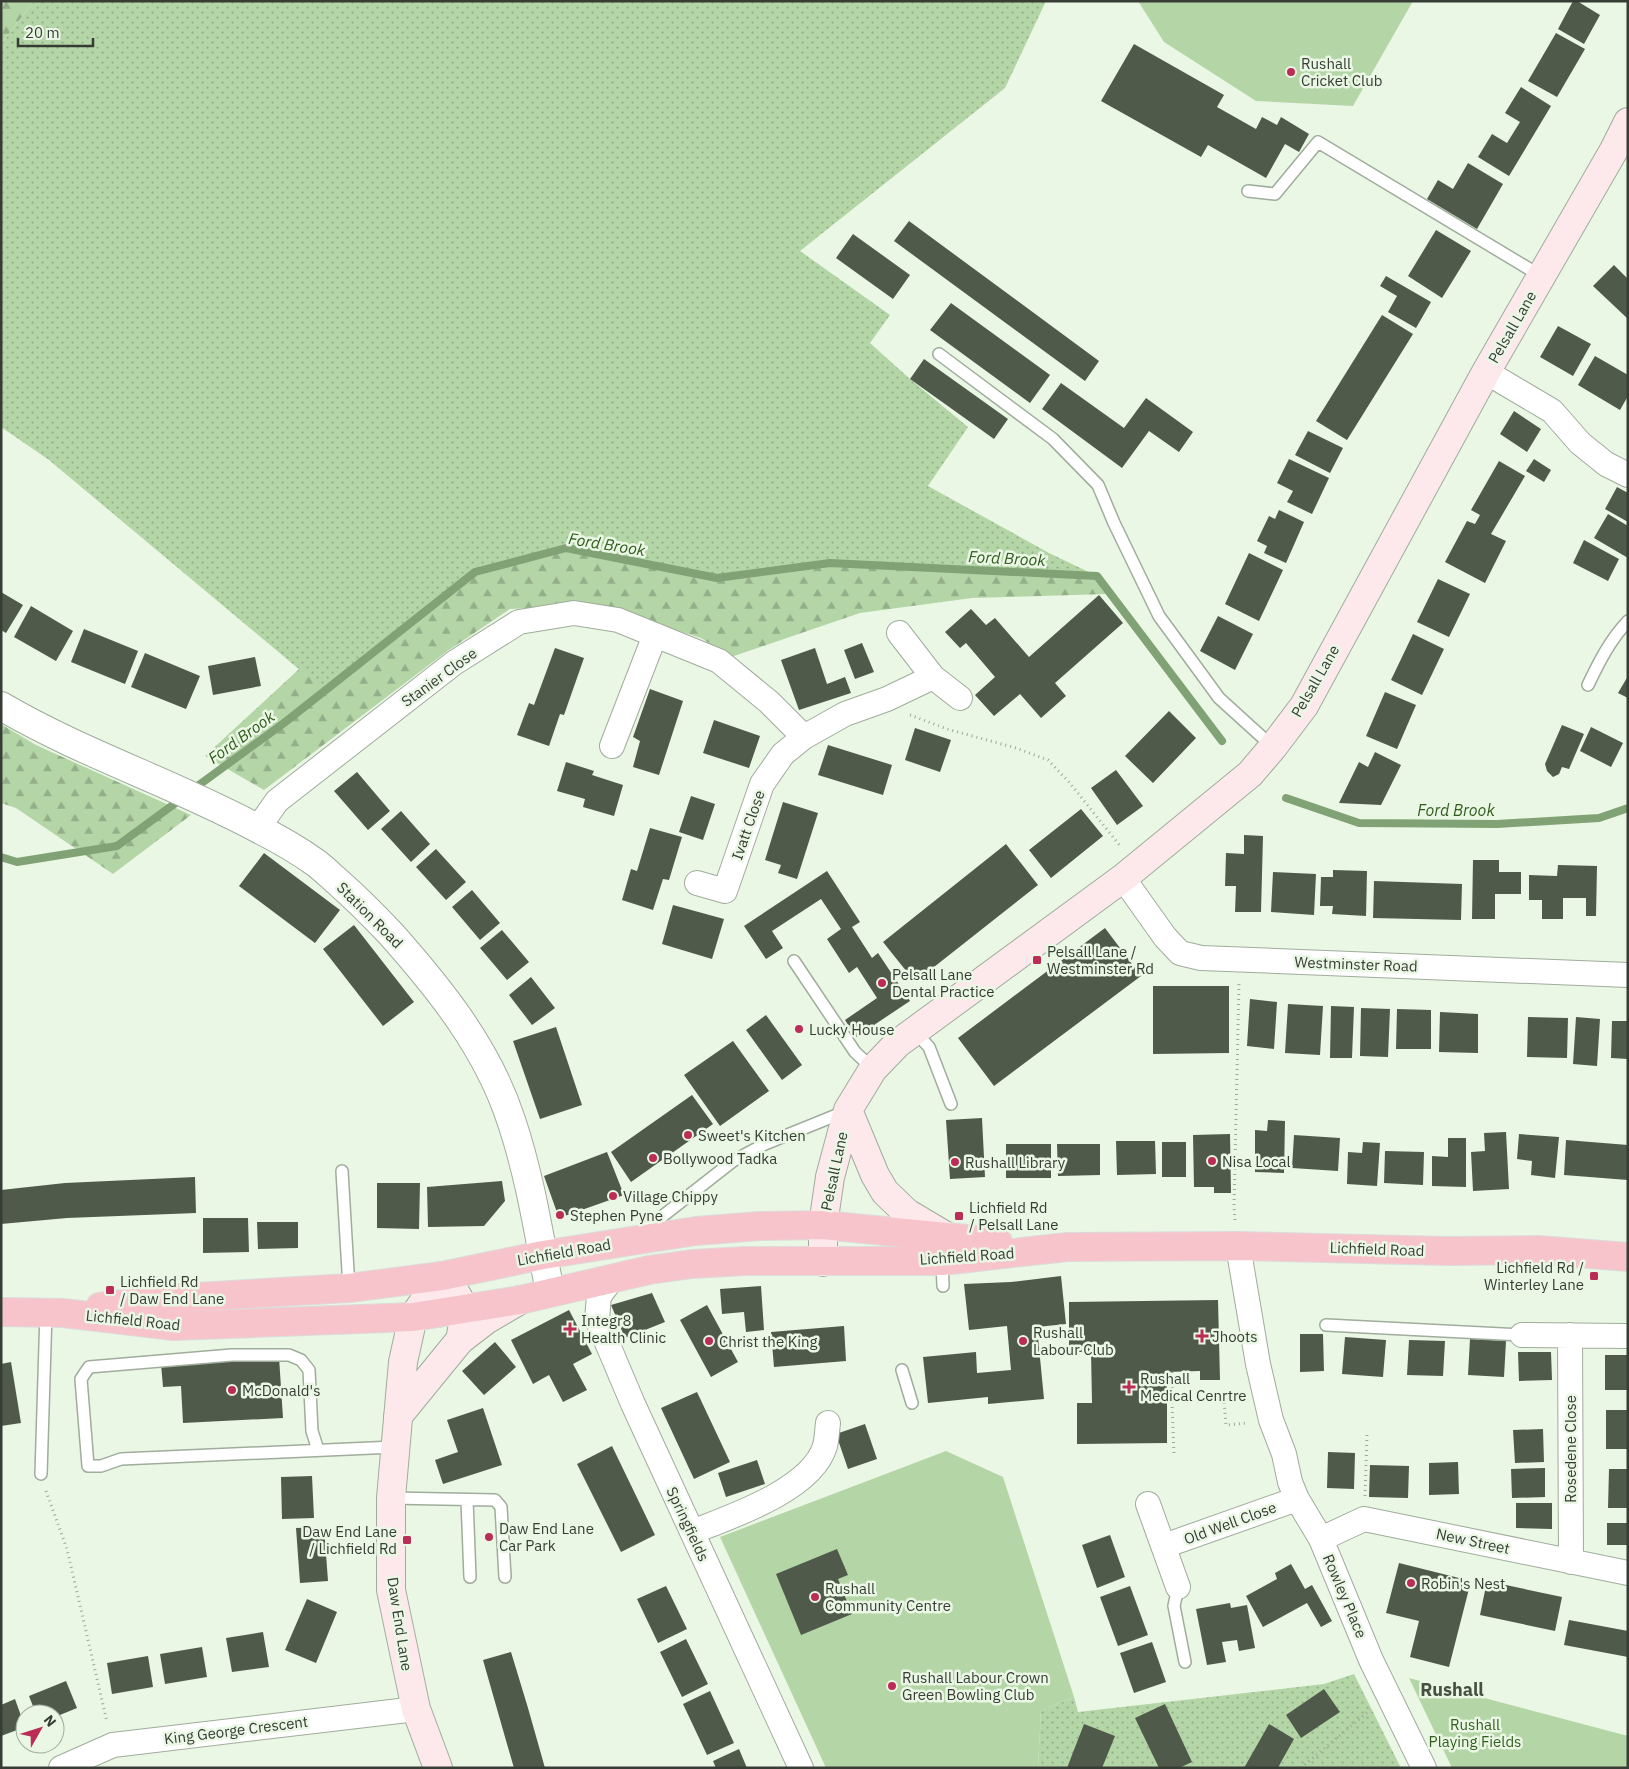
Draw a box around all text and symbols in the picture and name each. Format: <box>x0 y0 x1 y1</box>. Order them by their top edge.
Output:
scale bar <box>18 15 92 47</box>
text: 20 m <box>25 23 60 42</box>
place label: Rushall Cricket Club <box>1301 54 1382 90</box>
marker: Rushall Cricket Club <box>1285 66 1297 78</box>
street label: Pelsall Lane <box>1484 287 1540 367</box>
water label: Ford Brook <box>567 528 647 560</box>
water label: Ford Brook <box>968 546 1047 570</box>
street label: Pelsall Lane <box>1287 641 1343 721</box>
street label: Stanier Close <box>397 643 481 711</box>
water label: Ford Brook <box>204 706 279 768</box>
street label: Ivatt Close <box>727 788 769 862</box>
water label: Ford Brook <box>1417 800 1495 820</box>
street label: Station Road <box>333 878 407 952</box>
place label: Pelsall Lane / Westminster Rd <box>1047 942 1154 978</box>
street label: Westminster Road <box>1294 952 1418 976</box>
marker: Pelsall Lane / Westminster Rd <box>1031 954 1043 966</box>
place label: Pelsall Lane Dental Practice <box>892 965 994 1001</box>
marker: Pelsall Lane Dental Practice <box>876 977 888 989</box>
place label: Lucky House <box>809 1020 894 1039</box>
marker: Lucky House <box>793 1023 805 1035</box>
place label: Sweet's Kitchen <box>698 1126 806 1145</box>
marker: Sweet's Kitchen <box>682 1129 694 1141</box>
street label: Pelsall Lane <box>816 1130 852 1212</box>
place label: Bollywood Tadka <box>663 1149 777 1168</box>
marker: Bollywood Tadka <box>647 1152 659 1164</box>
place label: Nisa Local <box>1222 1152 1291 1171</box>
place label: Rushall Library <box>965 1153 1066 1172</box>
marker: Nisa Local <box>1206 1155 1218 1167</box>
marker: Rushall Library <box>949 1156 961 1168</box>
place label: Village Chippy <box>623 1187 718 1206</box>
marker: Village Chippy <box>607 1190 619 1202</box>
place label: Lichfield Rd / Pelsall Lane <box>969 1198 1059 1234</box>
place label: Stephen Pyne <box>570 1206 663 1225</box>
marker: Stephen Pyne <box>554 1209 566 1221</box>
marker: Lichfield Rd / Pelsall Lane <box>953 1210 965 1222</box>
street label: Lichfield Road <box>516 1234 612 1270</box>
street label: Lichfield Road <box>1329 1238 1425 1260</box>
street label: Lichfield Road <box>919 1243 1015 1269</box>
place label: Lichfield Rd / Winterley Lane <box>1484 1258 1584 1294</box>
marker: Lichfield Rd / Winterley Lane <box>1588 1270 1600 1282</box>
place label: Lichfield Rd / Daw End Lane <box>120 1272 224 1308</box>
marker: Lichfield Rd / Daw End Lane <box>104 1284 116 1296</box>
street label: Lichfield Road <box>85 1306 181 1334</box>
place label: Integr8 Health Clinic <box>581 1311 667 1347</box>
marker: Integr8 Health Clinic <box>563 1322 577 1336</box>
place label: Rushall Labour Club <box>1033 1323 1114 1359</box>
place label: Jhoots <box>1212 1327 1258 1346</box>
marker: Jhoots <box>1196 1330 1208 1342</box>
place label: Christ the King <box>719 1332 817 1351</box>
marker: Christ the King <box>703 1335 715 1347</box>
marker: Rushall Labour Club <box>1017 1335 1029 1347</box>
place label: Rushall Medical Cenrtre <box>1140 1369 1247 1405</box>
marker: Rushall Medical Cenrtre <box>1122 1380 1136 1394</box>
place label: McDonald's <box>242 1381 320 1400</box>
marker: McDonald's <box>226 1384 238 1396</box>
street label: Rosedene Close <box>1561 1395 1580 1503</box>
street label: Springfields <box>662 1484 714 1564</box>
street label: Old Well Close <box>1181 1497 1279 1549</box>
place label: Daw End Lane Car Park <box>499 1519 594 1555</box>
place label: Daw End Lane / Lichfield Rd <box>302 1522 397 1558</box>
street label: New Street <box>1434 1524 1512 1558</box>
marker: Daw End Lane Car Park <box>483 1531 495 1543</box>
marker: Daw End Lane / Lichfield Rd <box>401 1534 413 1546</box>
street label: Rowley Place <box>1319 1551 1371 1641</box>
place label: Robin's Nest <box>1421 1574 1505 1593</box>
street label: Daw End Lane <box>383 1576 417 1672</box>
marker: Robin's Nest <box>1405 1577 1417 1589</box>
place label: Rushall Community Centre <box>825 1579 951 1615</box>
marker: Rushall Community Centre <box>809 1591 821 1603</box>
place label: Rushall Labour Crown Green Bowling Club <box>902 1668 1049 1704</box>
district label: Rushall <box>1420 1678 1484 1701</box>
marker: Rushall Labour Crown Green Bowling Club <box>886 1680 898 1692</box>
north arrow <box>15 1704 65 1754</box>
text: N <box>40 1711 60 1730</box>
street label: King George Crescent <box>163 1712 309 1748</box>
park label: Rushall Playing Fields <box>1429 1715 1521 1751</box>

